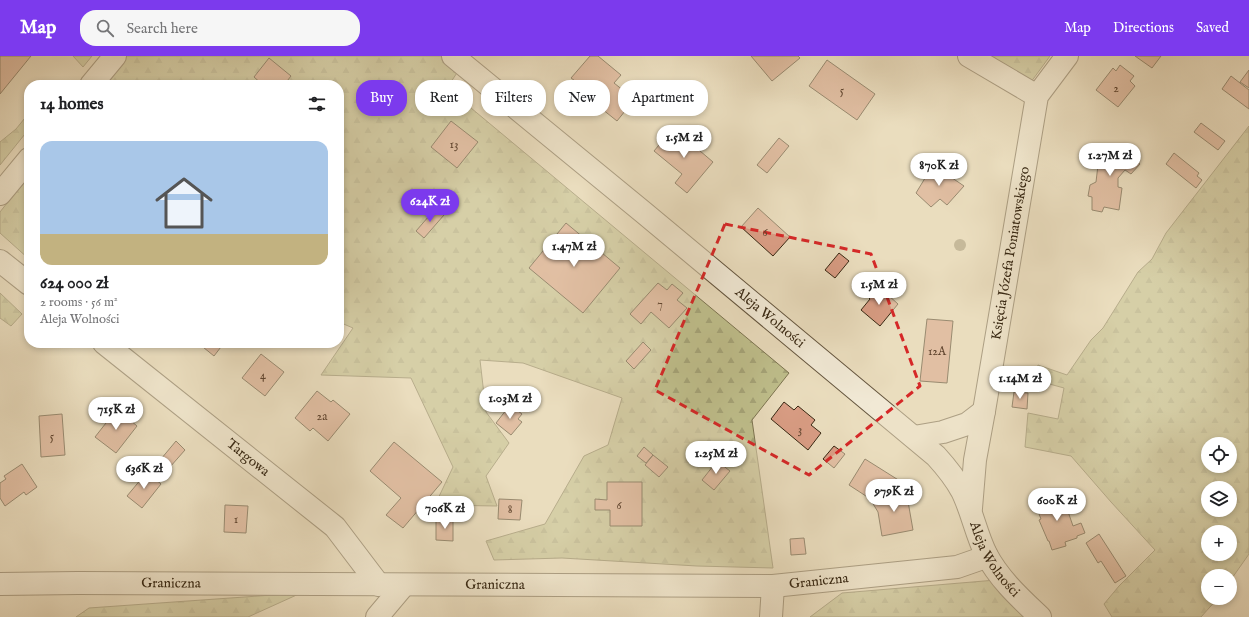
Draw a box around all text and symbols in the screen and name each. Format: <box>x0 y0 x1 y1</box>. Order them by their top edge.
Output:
search box <box>80 10 360 46</box>
text: Map <box>20 16 56 40</box>
icon: search <box>94 17 116 39</box>
text: Search here <box>126 19 198 38</box>
text: Map <box>1064 19 1091 37</box>
text: Directions <box>1113 19 1174 37</box>
text: Saved <box>1196 19 1229 37</box>
chip: Buy <box>356 80 407 116</box>
chip: Rent <box>415 80 473 116</box>
chip: Filters <box>481 80 546 116</box>
chip: New <box>554 80 610 116</box>
chip: Apartment <box>618 80 708 116</box>
house number: 2 <box>1113 81 1119 96</box>
house number: 5 <box>840 83 845 98</box>
icon: filters <box>306 93 328 115</box>
text: 14 homes <box>40 94 103 115</box>
pin: 1.5M zł <box>647 125 721 159</box>
text: 1.5M zł <box>666 129 702 146</box>
house number: 13 <box>450 137 458 152</box>
pin: 1.27M zł <box>1069 143 1151 177</box>
text: 1.27M zł <box>1088 147 1132 164</box>
pin: 870K zł <box>902 153 976 187</box>
text: 870K zł <box>919 157 959 174</box>
street label: Księcia Józefa Poniatowskiego <box>987 165 1034 341</box>
icon: home <box>148 167 220 239</box>
pin: 624K zł <box>393 189 467 223</box>
text: 624K zł <box>410 193 450 210</box>
house number: 6 <box>762 225 768 240</box>
pin: 1.47M zł <box>533 234 615 268</box>
text: 1.47M zł <box>552 238 596 255</box>
pin: 1.5M zł <box>842 272 916 306</box>
text: 624 000 zł <box>40 273 108 294</box>
text: 1.5M zł <box>861 276 897 293</box>
street label: Aleja Wolności <box>730 283 809 352</box>
text: 2 rooms · 56 m² <box>40 294 118 311</box>
house number: 7 <box>657 297 663 312</box>
text: Aleja Wolności <box>40 311 120 328</box>
house number: 12A <box>928 344 947 359</box>
pin: 1.14M zł <box>979 366 1061 400</box>
house number: 4 <box>260 368 266 383</box>
text: 1.14M zł <box>998 370 1042 387</box>
pin: 1.03M zł <box>469 386 551 420</box>
text: 1.03M zł <box>488 390 532 407</box>
pin: 715K zł <box>79 397 153 431</box>
text: 715K zł <box>97 401 135 418</box>
house number: 2a <box>317 409 328 424</box>
house number: 3 <box>798 422 802 437</box>
house number: 5 <box>50 429 55 444</box>
street label: Targowa <box>223 435 274 481</box>
map controls <box>1201 437 1237 605</box>
button: locate <box>1201 437 1237 473</box>
pin: 1.25M zł <box>675 441 757 475</box>
text: 1.25M zł <box>694 445 738 462</box>
pin: 636K zł <box>107 456 181 490</box>
text: 636K zł <box>125 460 163 477</box>
pin: 979K zł <box>857 479 931 513</box>
button: layers <box>1201 481 1237 517</box>
text: 979K zł <box>874 483 914 500</box>
pin: 600K zł <box>1020 488 1094 522</box>
text: 600K zł <box>1037 492 1077 509</box>
pin: 706K zł <box>408 496 482 530</box>
house number: 6 <box>616 498 622 513</box>
text: 706K zł <box>425 500 465 517</box>
house number: 8 <box>508 502 513 517</box>
house number: 1 <box>234 512 238 527</box>
street label: Aleja Wolności <box>965 518 1024 601</box>
button: + <box>1201 525 1237 561</box>
street label: Graniczna <box>788 569 850 593</box>
button: − <box>1201 569 1237 605</box>
street label: Graniczna <box>141 574 202 593</box>
street label: Graniczna <box>465 576 526 594</box>

